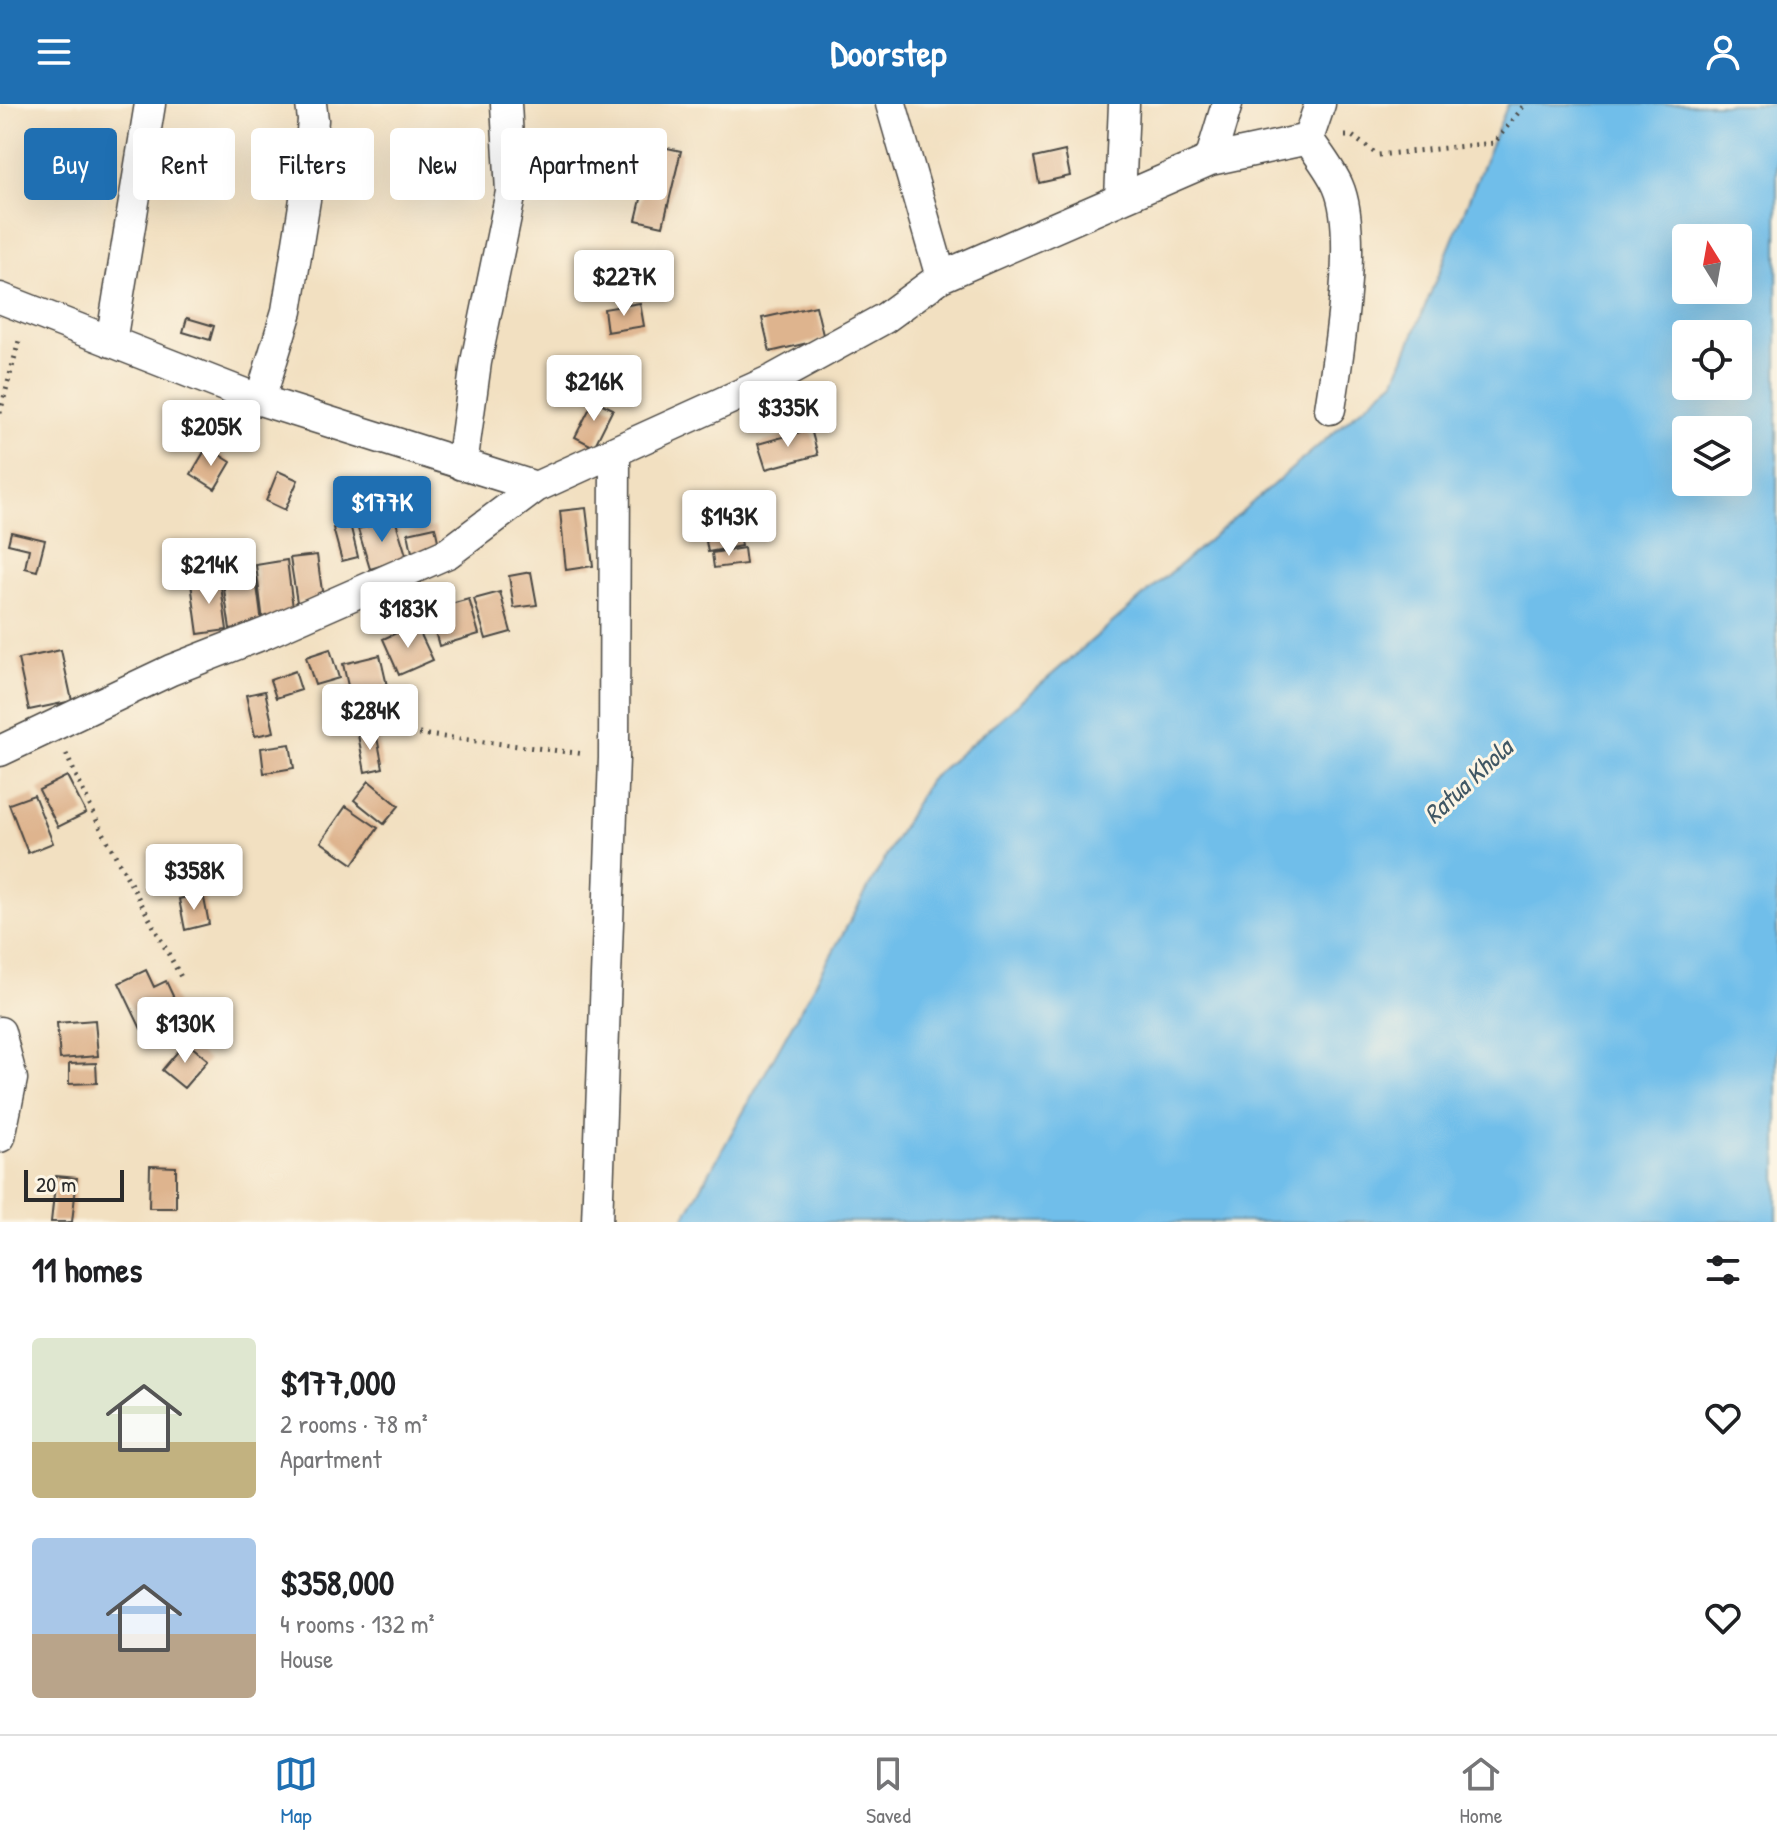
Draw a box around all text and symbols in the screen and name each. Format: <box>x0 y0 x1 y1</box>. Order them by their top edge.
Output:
text: Doorstep <box>831 28 946 77</box>
icon: menu <box>32 30 76 74</box>
icon: person <box>1701 30 1745 74</box>
chip: Buy <box>24 128 117 200</box>
chip: Rent <box>133 128 235 200</box>
chip: Filters <box>251 128 374 200</box>
chip: New <box>390 128 485 200</box>
chip: Apartment <box>501 128 667 200</box>
north arrow <box>1672 224 1752 304</box>
map controls <box>1672 224 1752 496</box>
pin: $227K <box>568 250 680 318</box>
text: $227K <box>592 258 656 293</box>
button: locate <box>1672 320 1752 400</box>
pin: $216K <box>538 355 650 423</box>
text: $216K <box>565 363 623 398</box>
pin: $335K <box>732 381 844 449</box>
text: $335K <box>757 389 819 424</box>
pin: $205K <box>155 400 267 468</box>
text: $205K <box>180 408 242 443</box>
button: layers <box>1672 416 1752 496</box>
pin: $177K <box>326 476 438 544</box>
text: $177K <box>351 484 413 519</box>
pin: $143K <box>673 490 785 558</box>
text: $143K <box>700 498 758 533</box>
pin: $214K <box>153 538 265 606</box>
text: $214K <box>180 546 238 581</box>
pin: $183K <box>352 582 464 650</box>
text: $183K <box>378 590 438 625</box>
pin: $284K <box>314 684 426 752</box>
text: $284K <box>340 692 400 727</box>
water label: Ratua Khola <box>1416 729 1522 831</box>
pin: $358K <box>138 844 250 912</box>
text: $358K <box>164 852 224 887</box>
pin: $130K <box>129 997 241 1065</box>
text: $130K <box>155 1005 215 1040</box>
scale bar <box>24 1166 124 1202</box>
text: 20 m <box>36 1169 76 1199</box>
text: 11 homes <box>32 1247 142 1293</box>
icon: filters <box>1701 1248 1745 1292</box>
text: $177,000 <box>280 1360 396 1406</box>
icon: home <box>96 1370 192 1466</box>
icon: heart <box>1701 1396 1745 1440</box>
text: 2 rooms · 78 m² <box>280 1406 428 1441</box>
text: Apartment <box>280 1441 382 1476</box>
text: $358,000 <box>280 1560 394 1606</box>
icon: home <box>96 1570 192 1666</box>
icon: heart <box>1701 1596 1745 1640</box>
text: 4 rooms · 132 m² <box>280 1606 434 1641</box>
text: House <box>280 1641 333 1676</box>
tab: Map <box>274 1752 318 1830</box>
tab: Saved <box>866 1752 911 1830</box>
tab: Home <box>1459 1752 1503 1830</box>

